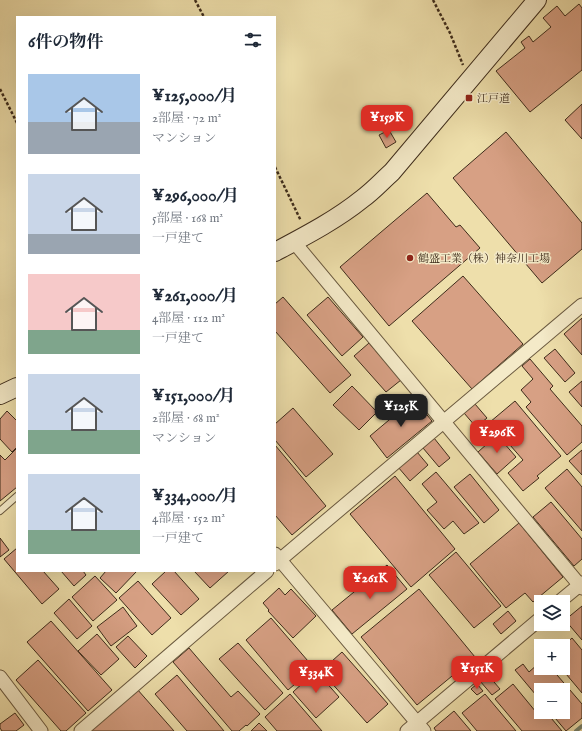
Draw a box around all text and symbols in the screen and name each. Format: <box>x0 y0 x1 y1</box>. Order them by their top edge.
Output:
icon: filters <box>242 29 264 51</box>
text: 6件の物件 <box>28 32 103 53</box>
text: ¥125,000/月 <box>152 86 237 107</box>
icon: home <box>60 90 108 138</box>
place label: 江戸道 <box>477 92 510 106</box>
marker: 江戸道 <box>464 93 474 103</box>
pin: ¥159K <box>359 105 415 139</box>
text: ¥159K <box>370 109 404 126</box>
text: 2部屋 · 72 m² <box>152 110 221 127</box>
text: マンション <box>152 130 216 147</box>
text: ¥296,000/月 <box>152 186 239 207</box>
icon: home <box>60 190 108 238</box>
text: 5部屋 · 168 m² <box>152 210 223 227</box>
text: 一戸建て <box>152 230 204 247</box>
place label: 鶴盛工業（株）神奈川工場 <box>418 252 550 266</box>
marker: 鶴盛工業（株）神奈川工場 <box>405 253 415 263</box>
text: ¥261,000/月 <box>152 286 238 307</box>
icon: home <box>60 290 108 338</box>
text: 4部屋 · 112 m² <box>152 310 225 327</box>
text: 一戸建て <box>152 330 204 347</box>
text: ¥151,000/月 <box>152 386 236 407</box>
icon: home <box>60 390 108 438</box>
pin: ¥125K <box>373 394 429 428</box>
text: ¥125K <box>384 398 418 415</box>
text: 2部屋 · 68 m² <box>152 410 220 427</box>
pin: ¥296K <box>469 420 525 454</box>
text: ¥296K <box>479 424 515 441</box>
text: マンション <box>152 430 216 447</box>
text: ¥334,000/月 <box>152 486 238 507</box>
icon: home <box>60 490 108 538</box>
text: 4部屋 · 152 m² <box>152 510 225 527</box>
text: 一戸建て <box>152 530 204 547</box>
pin: ¥261K <box>342 566 398 600</box>
text: ¥261K <box>352 570 388 587</box>
map controls <box>534 595 570 719</box>
button: layers <box>534 595 570 631</box>
button: + <box>534 639 570 675</box>
pin: ¥151K <box>449 656 505 690</box>
pin: ¥334K <box>288 660 344 694</box>
text: ¥151K <box>460 660 494 677</box>
text: ¥334K <box>299 664 333 681</box>
button: − <box>534 683 570 719</box>

